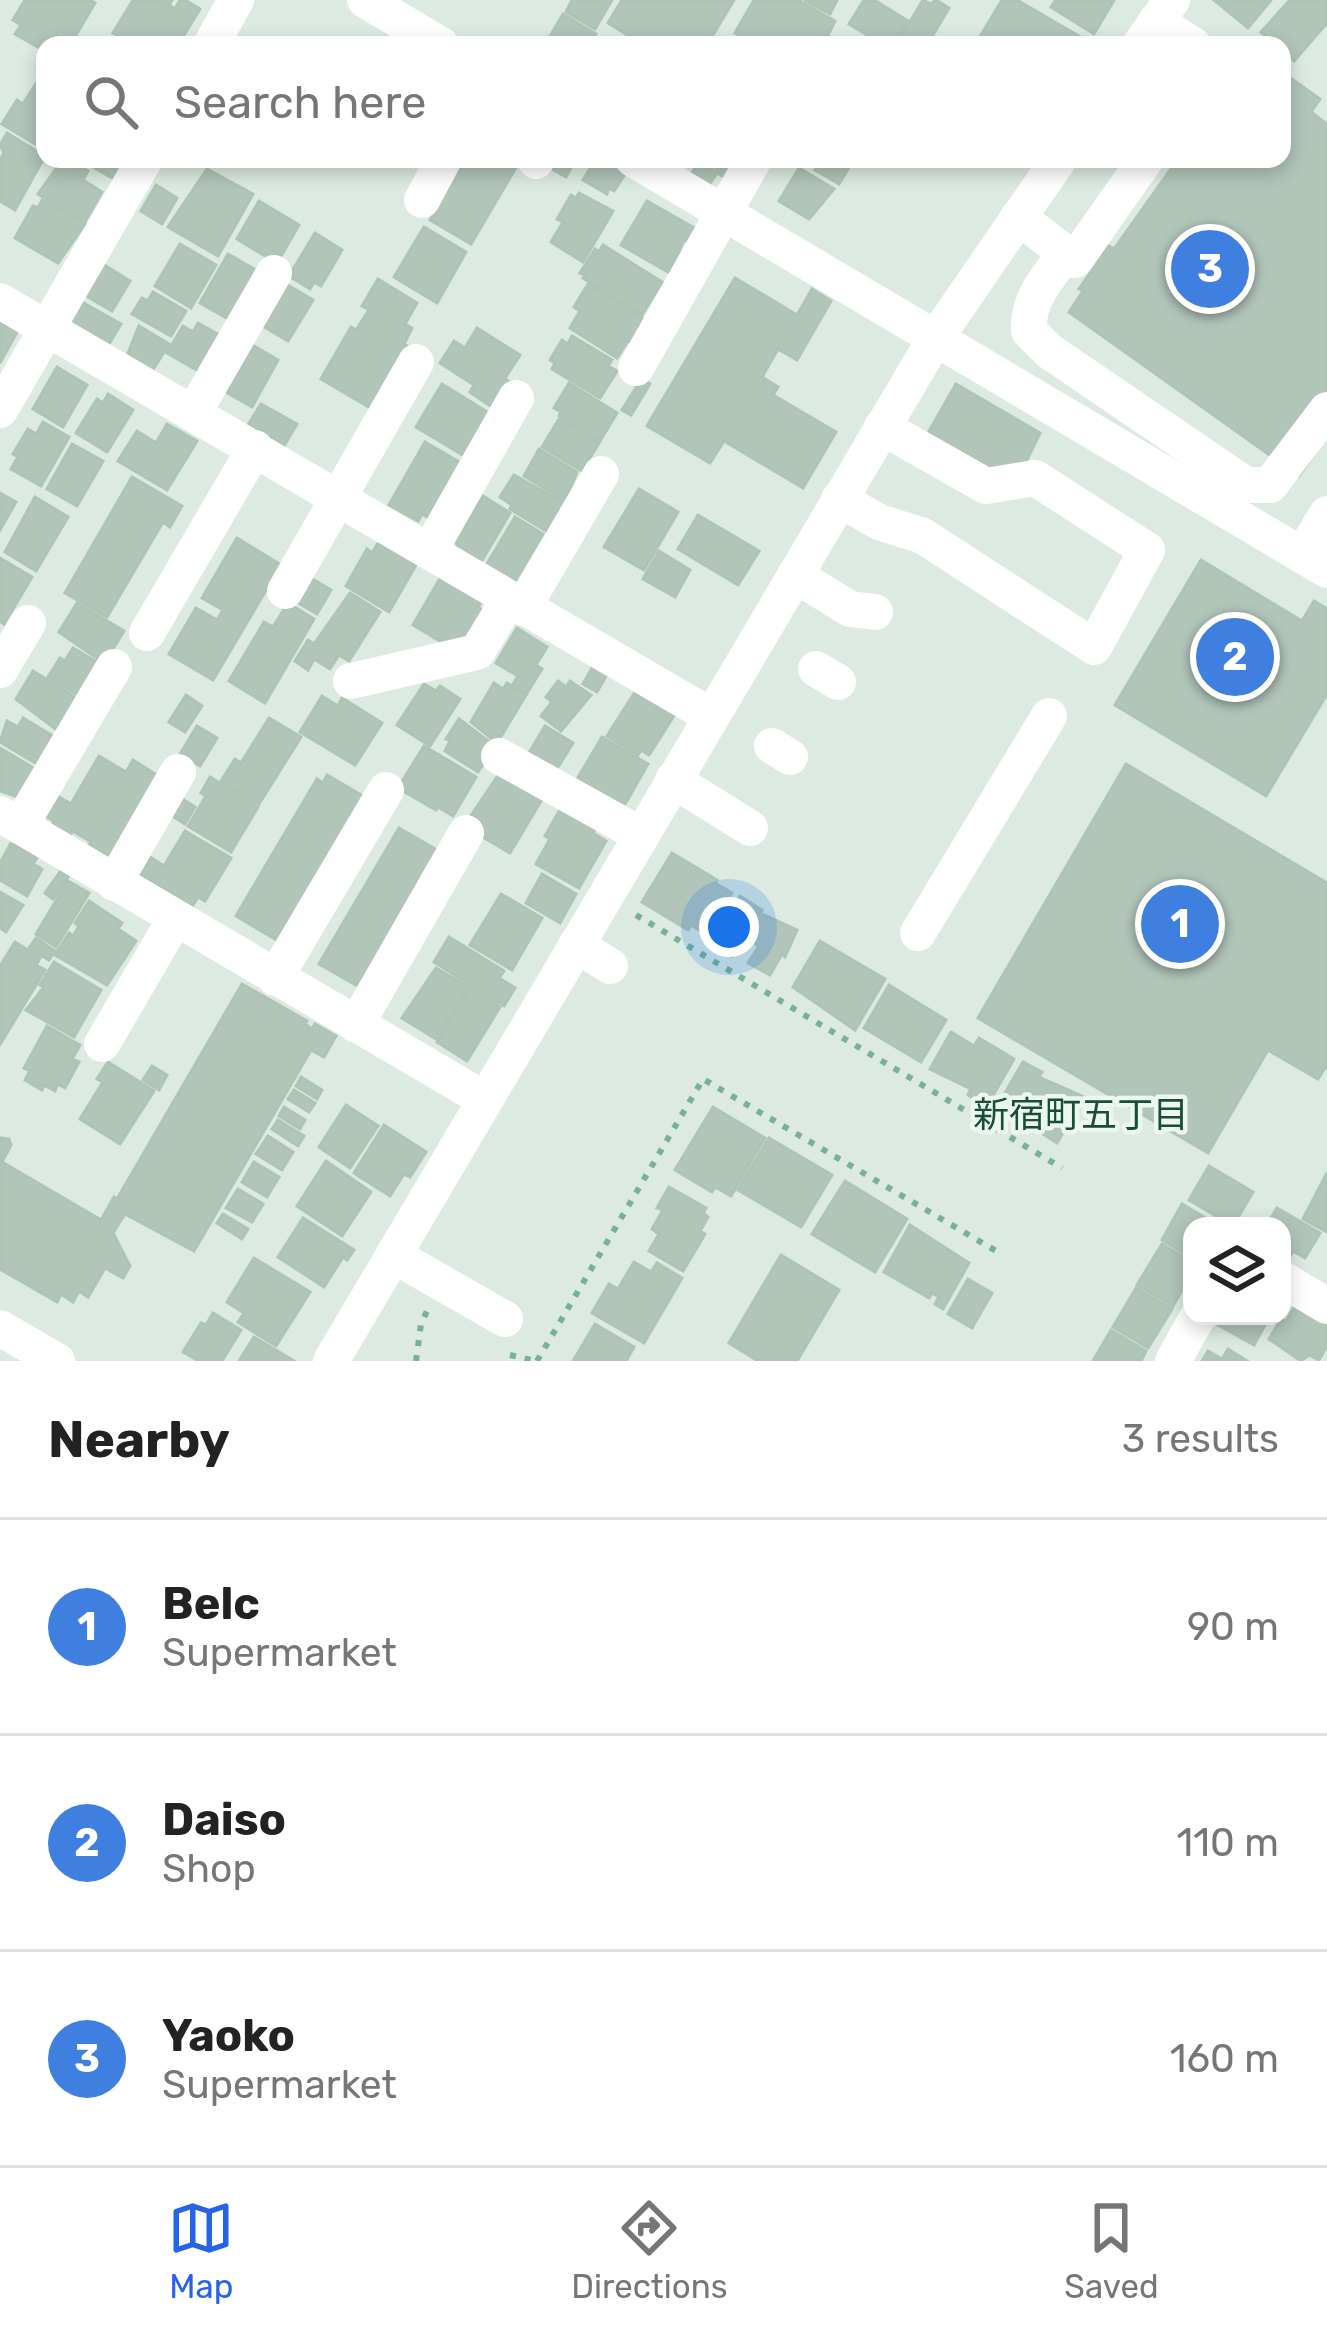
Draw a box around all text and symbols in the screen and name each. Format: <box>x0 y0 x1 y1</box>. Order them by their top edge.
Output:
search box <box>36 36 1291 168</box>
icon: search <box>78 69 144 135</box>
text: Search here <box>174 76 426 129</box>
pin: 3 <box>1171 224 1249 314</box>
pin: 2 <box>1196 612 1274 702</box>
pin: 1 <box>1141 879 1219 969</box>
your location <box>699 897 759 957</box>
district label: 新宿町五丁目 <box>973 1093 1189 1136</box>
map controls <box>1183 1217 1291 1325</box>
button: layers <box>1183 1217 1291 1325</box>
text: Nearby <box>48 1409 230 1470</box>
text: 3 results <box>1122 1416 1279 1462</box>
text: Belc <box>162 1577 260 1630</box>
text: 1 <box>77 1604 97 1650</box>
text: 90 m <box>1187 1604 1279 1650</box>
text: Supermarket <box>162 1630 397 1676</box>
text: Daiso <box>162 1793 286 1846</box>
text: 2 <box>74 1820 100 1866</box>
text: 110 m <box>1177 1820 1279 1866</box>
text: Shop <box>162 1846 256 1892</box>
text: Yaoko <box>162 2009 295 2062</box>
text: 3 <box>74 2036 100 2082</box>
text: 160 m <box>1170 2036 1279 2082</box>
text: Supermarket <box>162 2062 397 2108</box>
tab: Map <box>168 2195 234 2306</box>
tab: Directions <box>571 2195 728 2306</box>
tab: Saved <box>1064 2195 1159 2306</box>

